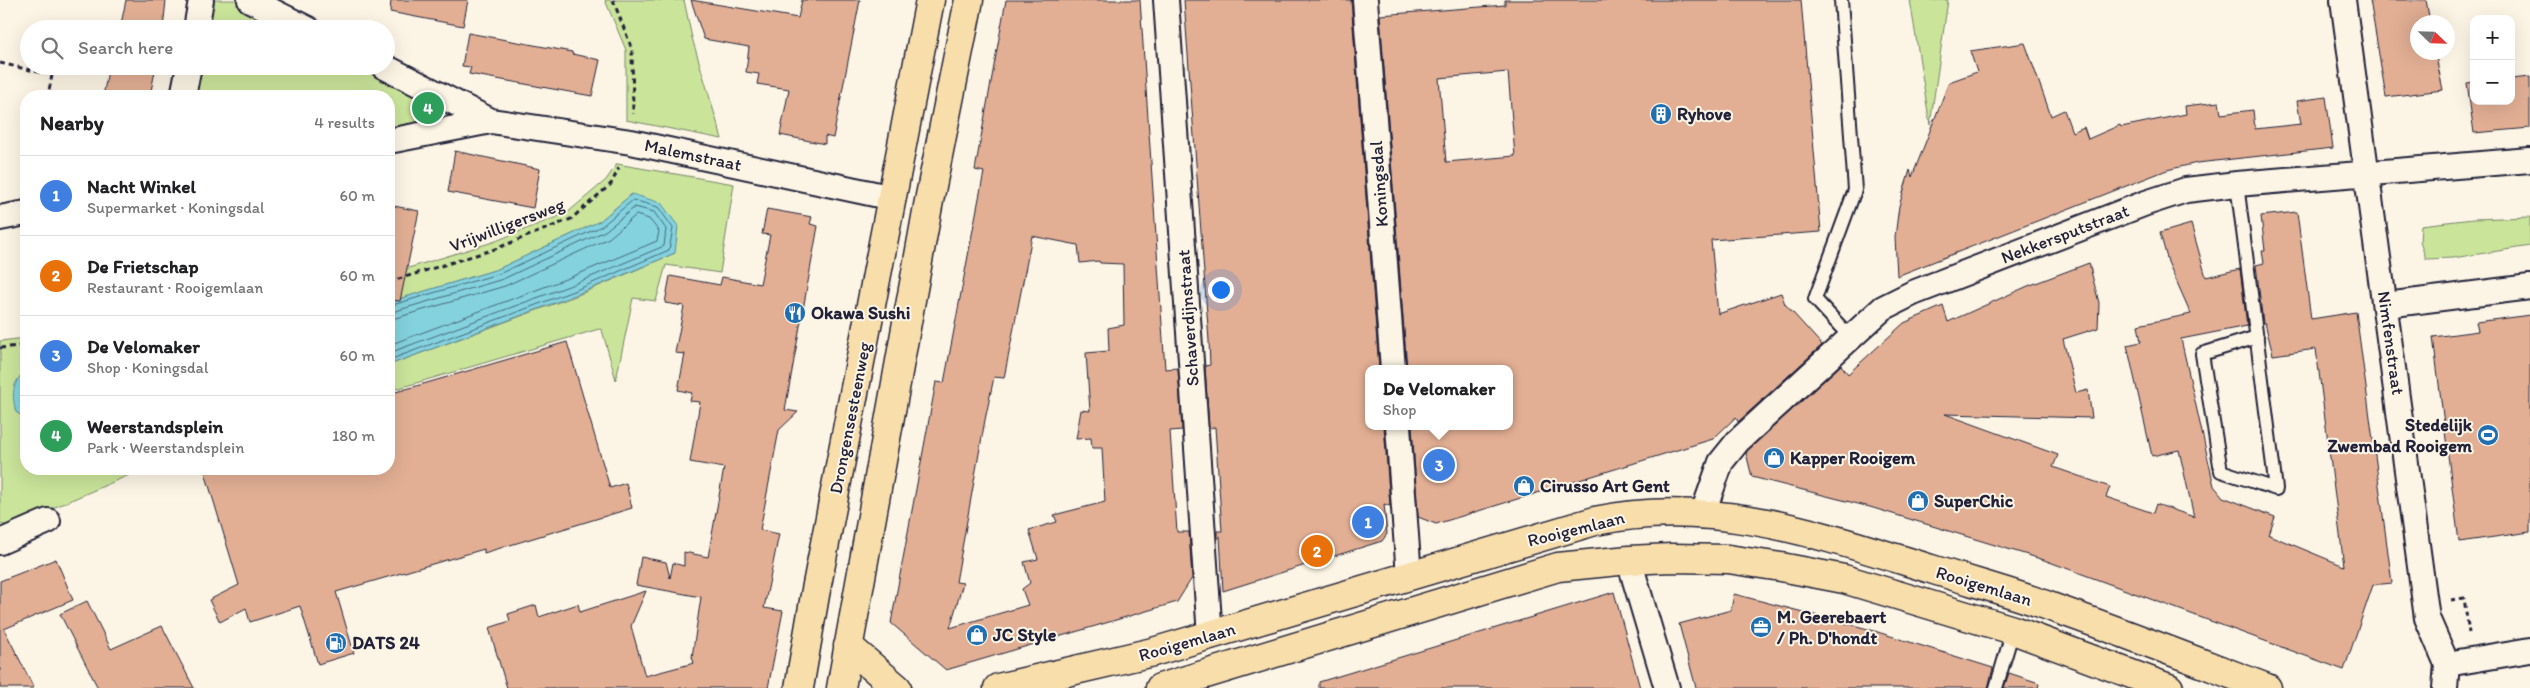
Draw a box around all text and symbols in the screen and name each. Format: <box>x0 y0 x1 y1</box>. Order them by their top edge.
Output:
north arrow <box>2410 15 2455 60</box>
map controls <box>2470 15 2515 105</box>
button: + <box>2470 15 2515 60</box>
search box <box>20 20 395 75</box>
icon: search <box>38 34 66 62</box>
text: Search here <box>78 36 173 59</box>
button: − <box>2470 60 2515 105</box>
pin: 4 <box>412 89 444 127</box>
building icon: Ryhove <box>1649 102 1673 126</box>
place label: Ryhove <box>1677 103 1732 125</box>
text: Nearby <box>40 110 104 135</box>
text: 4 results <box>314 113 375 132</box>
street label: Malemstraat <box>642 134 744 176</box>
street label: Koningsdal <box>1365 140 1393 228</box>
text: Nacht Winkel <box>87 175 196 198</box>
text: 1 <box>52 186 60 205</box>
text: 60 m <box>340 186 375 205</box>
street label: Vrijwilligersweg <box>446 193 568 257</box>
text: Supermarket · Koningsdal <box>87 198 265 217</box>
street label: Nekkersputstraat <box>1998 199 2132 269</box>
street label: Schaverdijnstraat <box>1172 249 1204 387</box>
text: De Frietschap <box>87 255 199 278</box>
text: 2 <box>52 266 60 285</box>
text: 60 m <box>340 266 375 285</box>
your location <box>1208 277 1234 303</box>
text: Restaurant · Rooigemlaan <box>87 278 263 297</box>
street label: Nimfenstraat <box>2373 290 2409 397</box>
restaurant icon: Okawa Sushi <box>783 301 807 325</box>
place label: Okawa Sushi <box>811 302 910 324</box>
text: De Velomaker <box>87 335 200 358</box>
street label: Drongensesteenweg <box>824 339 876 496</box>
text: 3 <box>52 346 60 365</box>
text: 60 m <box>340 346 375 365</box>
text: Shop · Koningsdal <box>87 358 208 377</box>
popup <box>1365 365 1513 430</box>
text: De Velomaker <box>1383 377 1495 400</box>
text: Shop <box>1383 400 1416 419</box>
place label: Stedelijk Zwembad Rooigem <box>2327 414 2473 457</box>
text: Weerstandsplein <box>87 415 223 438</box>
sports icon: Stedelijk Zwembad Rooigem <box>2476 423 2500 447</box>
text: 4 <box>51 426 61 445</box>
text: 180 m <box>332 426 375 445</box>
text: Park · Weerstandsplein <box>87 438 244 457</box>
pin: 3 <box>1423 446 1455 484</box>
shop icon: Kapper Rooigem <box>1762 446 1786 470</box>
place label: Kapper Rooigem <box>1790 447 1916 469</box>
shop icon: Cirusso Art Gent <box>1512 474 1536 498</box>
place label: Cirusso Art Gent <box>1540 475 1670 497</box>
shop icon: SuperChic <box>1906 489 1930 513</box>
place label: SuperChic <box>1934 490 2014 512</box>
pin: 1 <box>1352 503 1384 541</box>
street label: Rooigemlaan <box>1525 506 1627 552</box>
pin: 2 <box>1301 532 1333 570</box>
street label: Rooigemlaan <box>1933 561 2035 611</box>
place label: M. Geerebaert / Ph. D'hondt <box>1776 606 1886 649</box>
office icon: M. Geerebaert / Ph. D'hondt <box>1749 615 1773 639</box>
street label: Rooigemlaan <box>1136 618 1238 666</box>
shop icon: JC Style <box>965 623 989 647</box>
place label: JC Style <box>992 624 1057 646</box>
fuel station icon: DATS 24 <box>324 631 348 655</box>
place label: DATS 24 <box>352 632 420 654</box>

